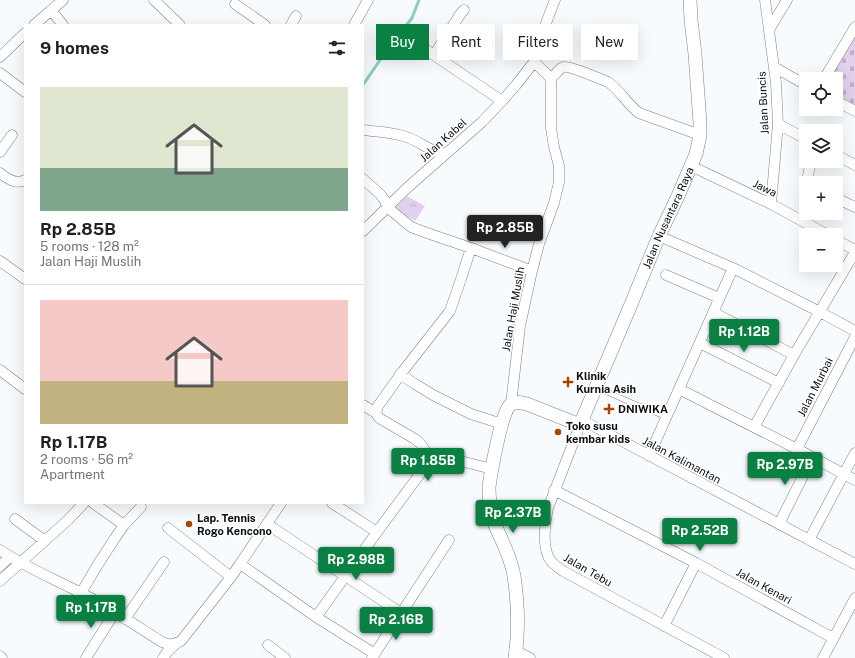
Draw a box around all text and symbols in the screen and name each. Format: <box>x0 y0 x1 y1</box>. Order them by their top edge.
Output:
chip: Buy <box>376 24 429 60</box>
chip: Rent <box>437 24 495 60</box>
chip: Filters <box>503 24 573 60</box>
chip: New <box>581 24 638 60</box>
icon: filters <box>326 37 348 59</box>
text: 9 homes <box>40 38 109 58</box>
street label: Jalan Buncis <box>755 71 771 135</box>
map controls <box>799 72 843 272</box>
button: locate <box>799 72 843 116</box>
icon: home <box>158 113 230 185</box>
street label: Jalan Kabel <box>417 116 469 164</box>
button: layers <box>799 124 843 168</box>
street label: Jalan Nusantara Raya <box>640 165 696 270</box>
button: + <box>799 176 843 220</box>
street label: Jawa <box>751 177 779 199</box>
pin: Rp 2.85B <box>464 215 546 249</box>
text: Rp 2.85B <box>40 219 116 239</box>
text: Rp 2.85B <box>476 220 534 235</box>
button: − <box>799 228 843 272</box>
text: 5 rooms · 128 m² <box>40 239 139 254</box>
text: Jalan Haji Muslih <box>40 254 141 269</box>
street label: Jalan Haji Muslih <box>500 266 526 352</box>
pin: Rp 1.12B <box>703 319 785 353</box>
text: Rp 1.12B <box>718 324 770 339</box>
icon: home <box>158 326 230 398</box>
street label: Jalan Murbai <box>795 356 835 418</box>
place label: Klinik Kurnia Asih <box>576 370 636 395</box>
marker: Klinik Kurnia Asih <box>563 377 573 387</box>
marker: DNIWIKA <box>603 403 615 415</box>
place label: DNIWIKA <box>618 403 668 415</box>
place label: Toko susu kembar kids <box>566 420 630 445</box>
marker: Toko susu kembar kids <box>553 427 563 437</box>
text: Rp 1.17B <box>40 432 107 452</box>
street label: Jalan Kalimantan <box>641 434 723 486</box>
pin: Rp 1.85B <box>387 448 469 482</box>
text: 2 rooms · 56 m² <box>40 452 133 467</box>
pin: Rp 2.97B <box>744 452 826 486</box>
text: Rp 1.85B <box>400 453 456 468</box>
text: Rp 2.97B <box>757 457 813 472</box>
text: Apartment <box>40 467 105 482</box>
pin: Rp 2.37B <box>472 500 554 534</box>
text: Rp 2.37B <box>484 505 542 520</box>
place label: Lap. Tennis Rogo Kencono <box>197 512 272 537</box>
pin: Rp 2.52B <box>659 518 741 552</box>
marker: Lap. Tennis Rogo Kencono <box>184 519 194 529</box>
text: Rp 2.52B <box>671 523 729 538</box>
pin: Rp 2.98B <box>315 547 397 581</box>
street label: Jalan Tebu <box>562 551 614 589</box>
text: Rp 2.98B <box>327 552 385 567</box>
street label: Jalan Kenari <box>734 566 794 606</box>
pin: Rp 1.17B <box>50 595 132 629</box>
text: Rp 1.17B <box>65 600 117 615</box>
pin: Rp 2.16B <box>355 607 437 641</box>
text: Rp 2.16B <box>369 612 423 627</box>

